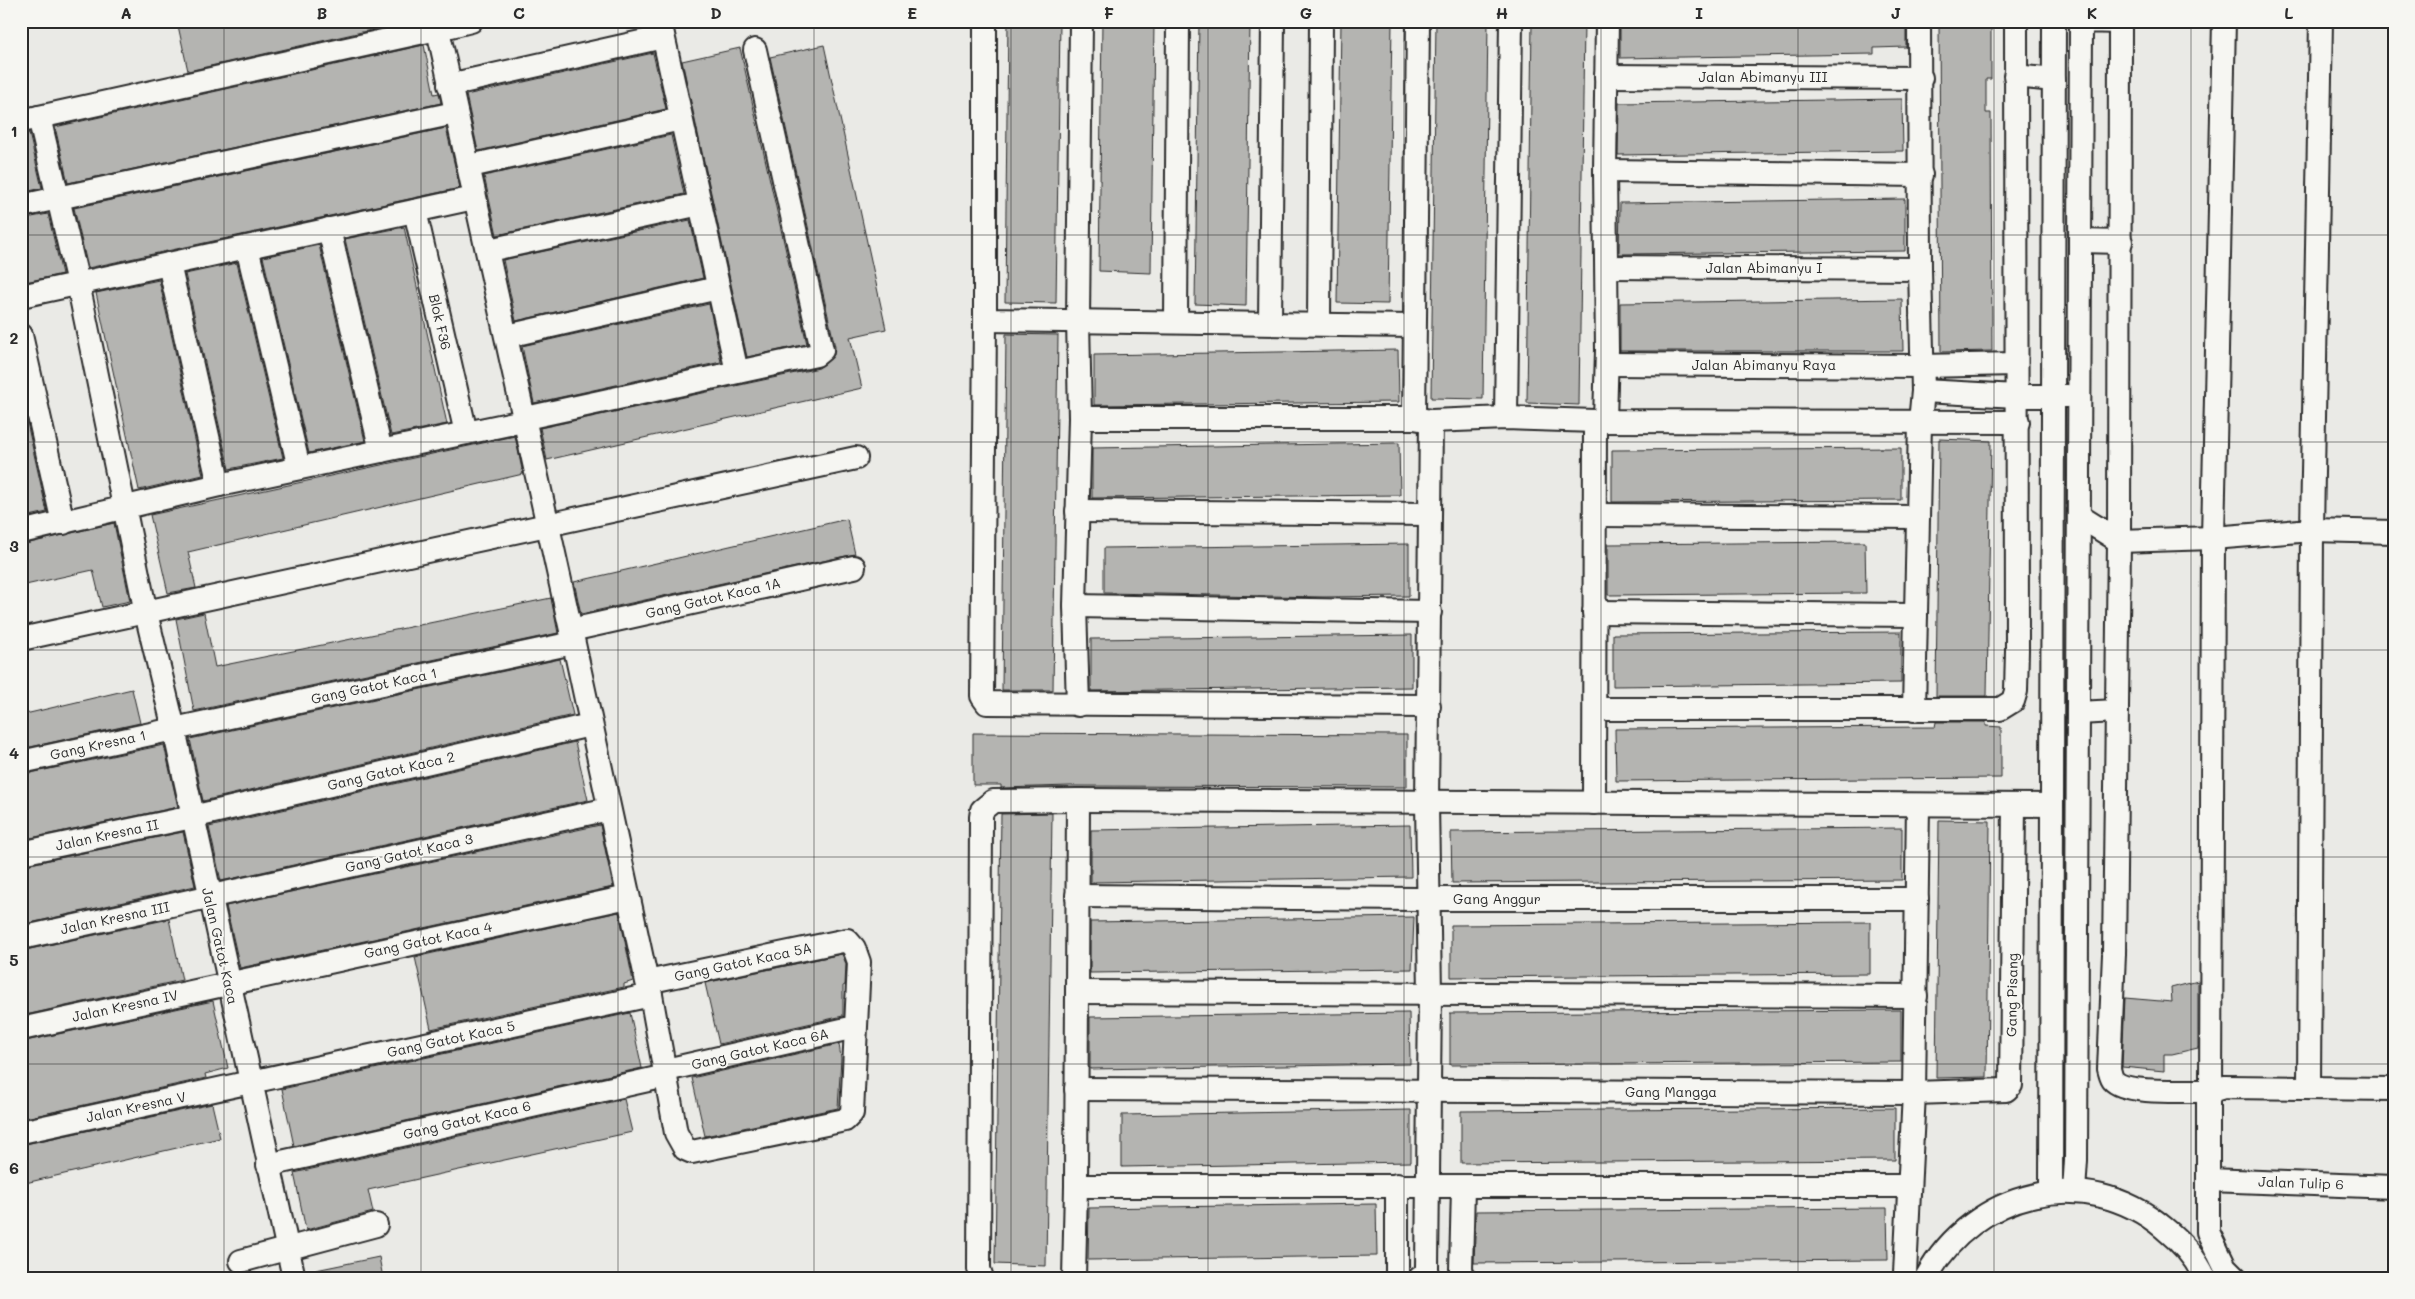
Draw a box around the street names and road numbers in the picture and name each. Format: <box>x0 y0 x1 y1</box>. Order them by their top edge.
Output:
street label: Jalan Abimanyu III <box>1698 67 1828 86</box>
street label: Jalan Abimanyu I <box>1706 258 1822 277</box>
street label: Blok F36 <box>425 292 456 352</box>
street label: Jalan Abimanyu Raya <box>1692 355 1836 374</box>
street label: Gang Gatot Kaca 1A <box>643 573 782 622</box>
street label: Gang Gatot Kaca 1 <box>309 663 439 708</box>
street label: Gang Kresna 1 <box>48 725 148 764</box>
street label: Gang Gatot Kaca 2 <box>325 747 456 794</box>
street label: Jalan Kresna II <box>54 814 160 855</box>
street label: Gang Gatot Kaca 3 <box>343 829 475 876</box>
street label: Jalan Gatot Kaca <box>198 886 243 1006</box>
street label: Gang Anggur <box>1453 889 1541 908</box>
street label: Jalan Kresna III <box>59 897 171 938</box>
street label: Gang Gatot Kaca 4 <box>362 916 494 962</box>
street label: Gang Gatot Kaca 5A <box>672 938 813 985</box>
street label: Gang Pisang <box>2001 953 2022 1037</box>
street label: Jalan Kresna IV <box>70 985 180 1026</box>
street label: Gang Gatot Kaca 5 <box>385 1016 517 1061</box>
street label: Gang Gatot Kaca 6A <box>689 1023 830 1074</box>
street label: Gang Mangga <box>1625 1082 1717 1101</box>
street label: Jalan Kresna V <box>84 1087 188 1126</box>
street label: Gang Gatot Kaca 6 <box>401 1096 533 1143</box>
street label: Jalan Tulip 6 <box>2258 1172 2344 1193</box>

